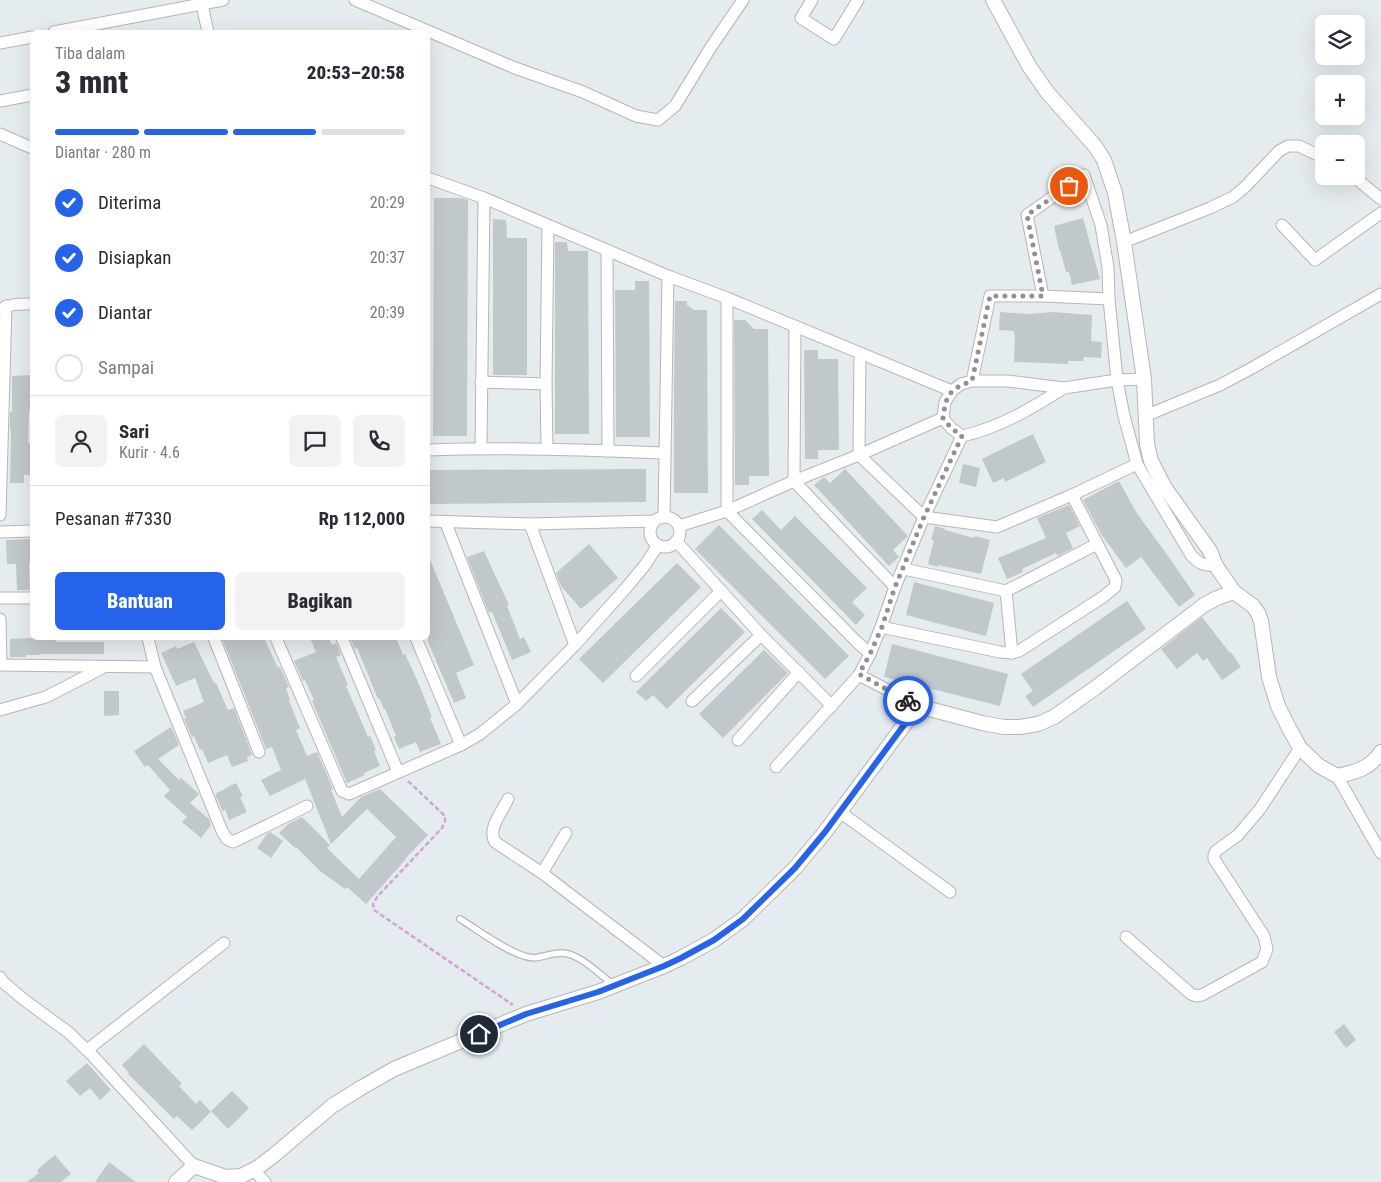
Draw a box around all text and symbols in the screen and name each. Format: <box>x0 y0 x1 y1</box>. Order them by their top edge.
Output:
map controls <box>1315 15 1365 185</box>
button: layers <box>1315 15 1365 65</box>
text: Tiba dalam <box>55 44 125 63</box>
text: 20:53–20:58 <box>307 61 405 84</box>
text: 3 mnt <box>55 63 128 101</box>
button: + <box>1315 75 1365 125</box>
button: − <box>1315 135 1365 185</box>
text: Diantar · 280 m <box>55 143 151 162</box>
pin <box>1048 165 1090 207</box>
icon: bag <box>1055 172 1083 200</box>
icon: check <box>55 189 83 217</box>
text: Diterima <box>98 191 161 214</box>
text: 20:29 <box>370 193 405 212</box>
icon: check <box>55 244 83 272</box>
text: Disiapkan <box>98 246 172 269</box>
text: 20:37 <box>370 248 405 267</box>
icon: check <box>55 299 83 327</box>
text: Diantar <box>98 301 152 324</box>
text: 20:39 <box>370 303 405 322</box>
text: Sampai <box>98 356 154 379</box>
button: person <box>55 415 107 467</box>
button: chat <box>289 415 341 467</box>
button: phone <box>353 415 405 467</box>
text: Sari <box>119 420 149 443</box>
text: Kurir · 4.6 <box>119 443 180 462</box>
text: Pesanan #7330 <box>55 507 172 530</box>
text: Rp 112,000 <box>318 507 405 530</box>
button: Bantuan <box>55 572 225 630</box>
button: Bagikan <box>235 572 405 630</box>
courier <box>883 676 933 726</box>
icon: bike <box>894 687 922 715</box>
pin <box>458 1013 500 1055</box>
icon: home <box>465 1020 493 1048</box>

